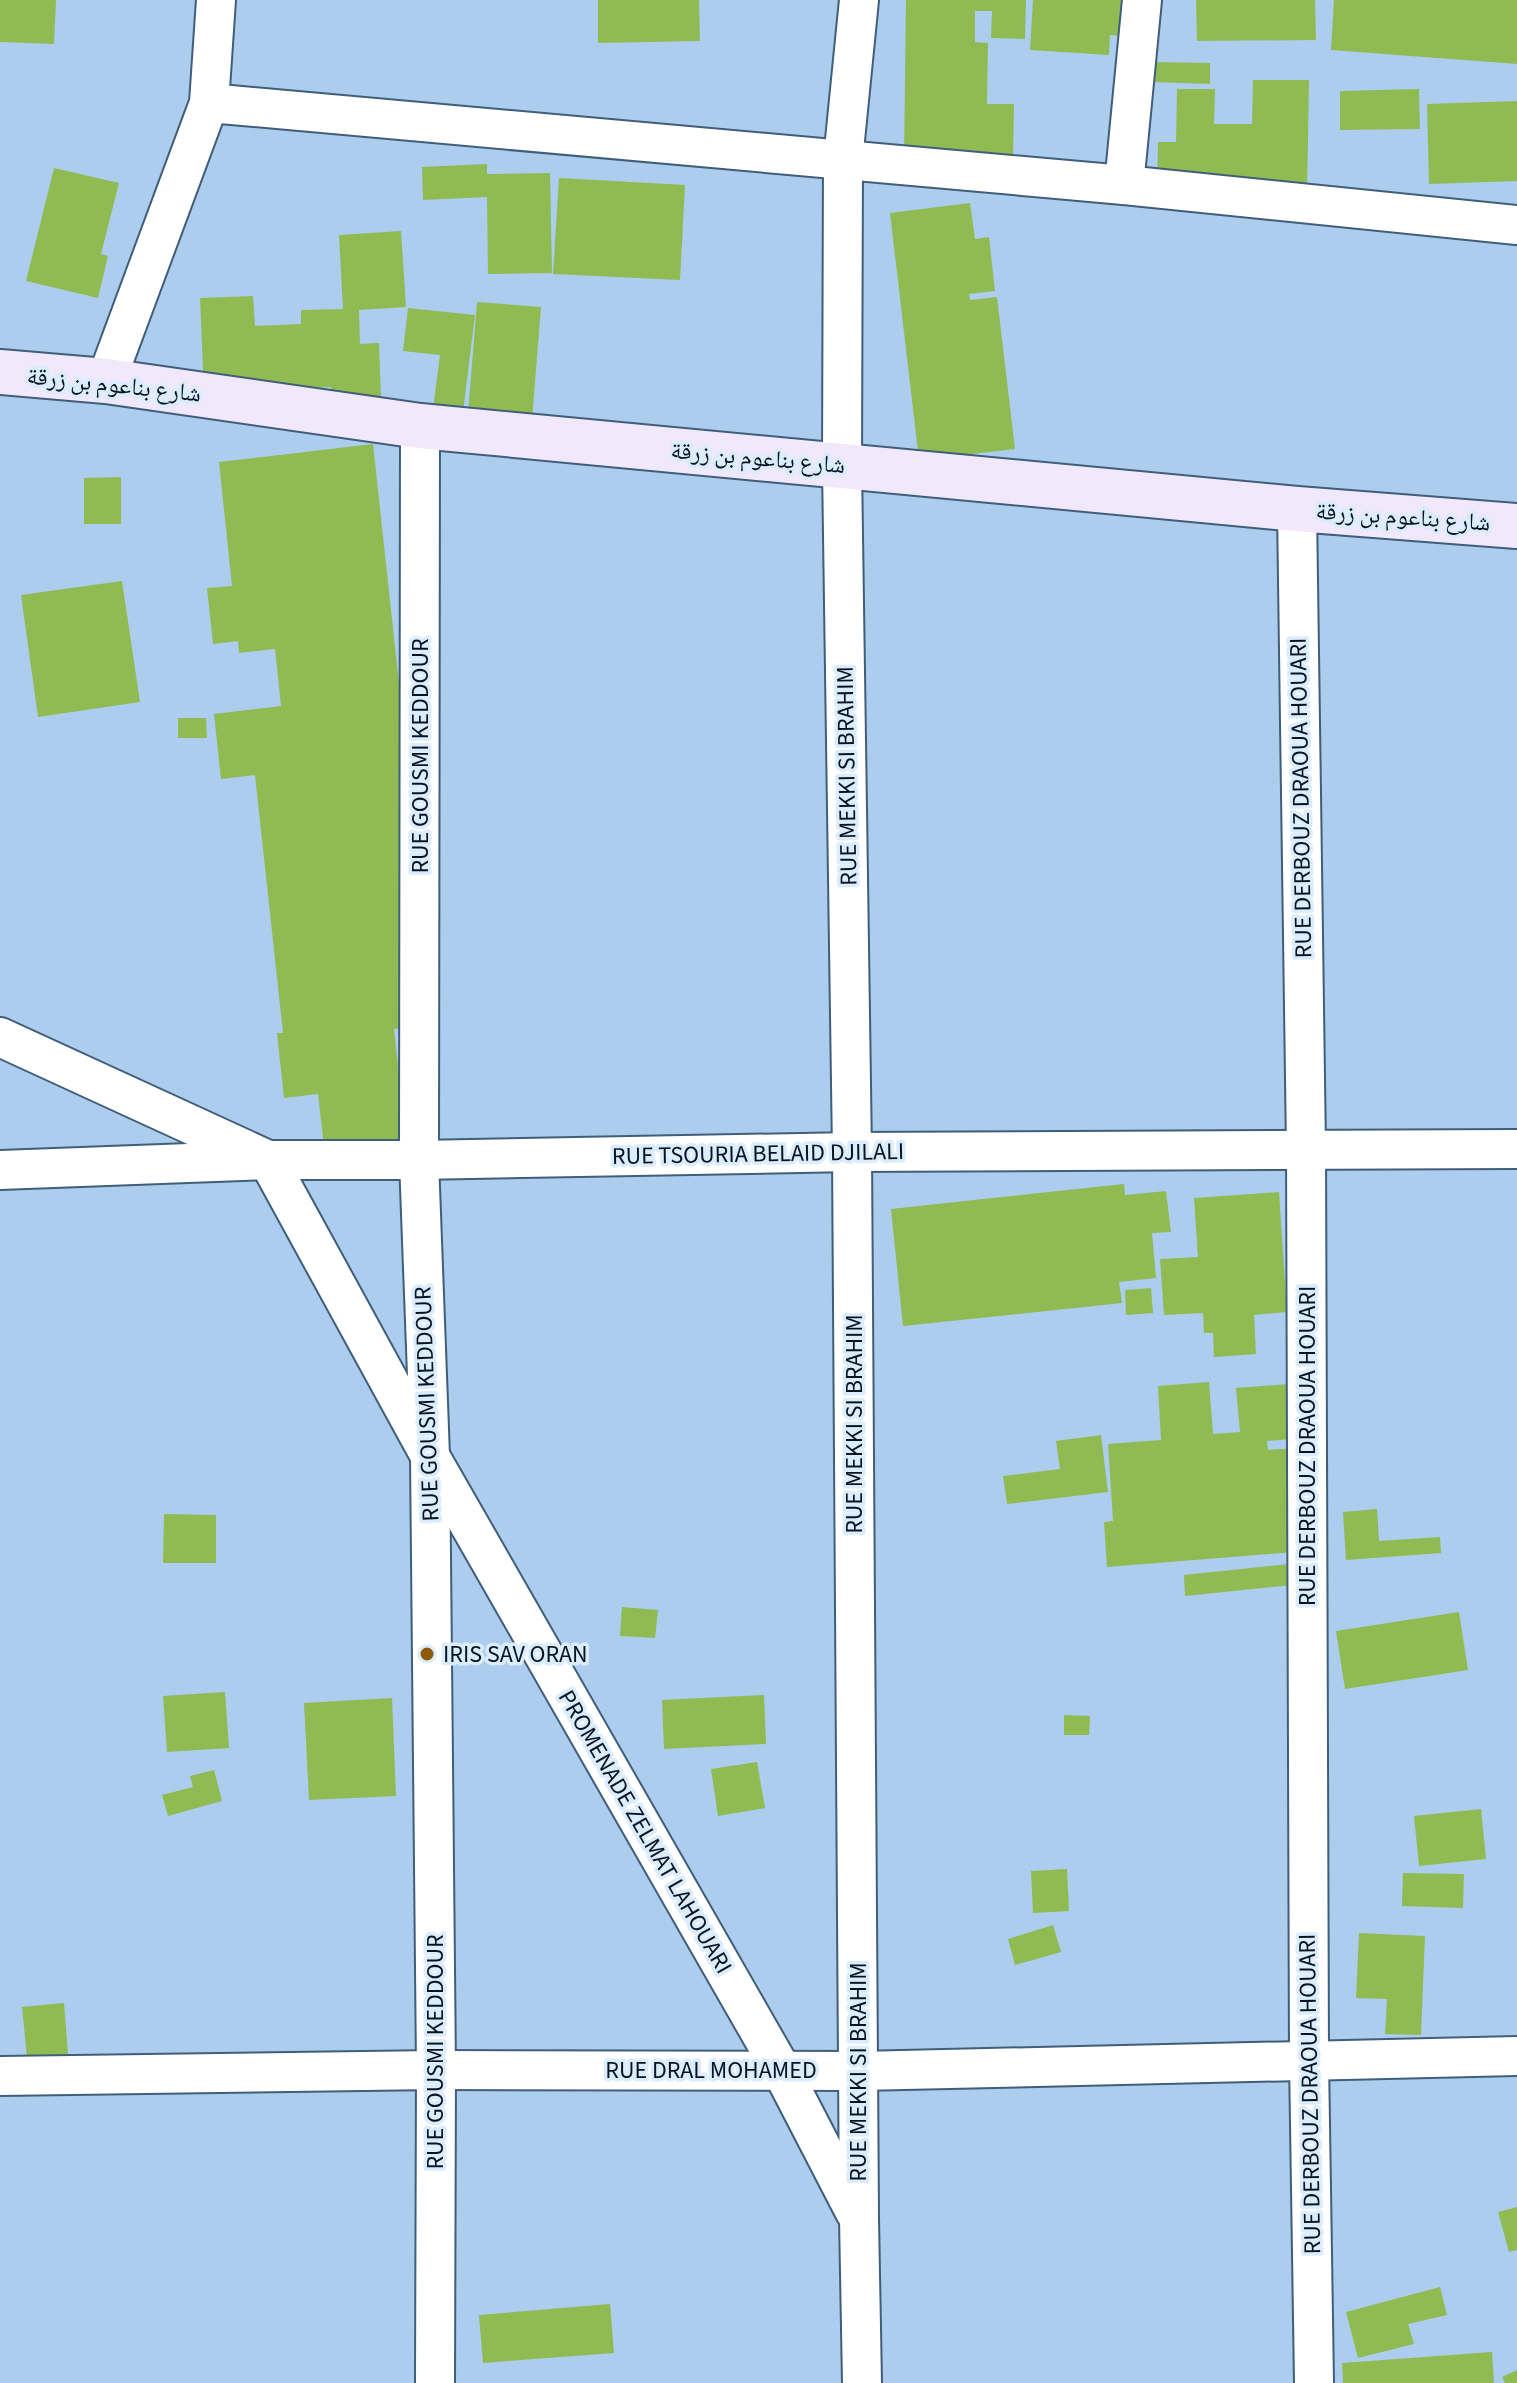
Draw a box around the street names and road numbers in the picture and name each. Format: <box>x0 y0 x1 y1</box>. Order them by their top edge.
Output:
street label: شارع بناعوم بن زرقة <box>25 358 203 412</box>
street label: شارع بناعوم بن زرقة <box>669 433 847 483</box>
street label: شارع بناعوم بن زرقة <box>1315 493 1491 541</box>
street label: RUE DERBOUZ DRAOUA HOUARI <box>1281 637 1321 959</box>
street label: RUE GOUSMI KEDDOUR <box>403 638 438 874</box>
street label: RUE MEKKI SI BRAHIM <box>828 666 866 886</box>
street label: RUE TSOURIA BELAID DJILALI <box>612 1134 904 1174</box>
street label: RUE GOUSMI KEDDOUR <box>405 1286 449 1522</box>
street label: RUE DERBOUZ DRAOUA HOUARI <box>1290 1286 1325 1606</box>
street label: RUE MEKKI SI BRAHIM <box>837 1314 872 1534</box>
street label: PROMENADE ZELMAT LAHOUARI <box>549 1684 741 1980</box>
street label: RUE DERBOUZ DRAOUA HOUARI <box>1290 1933 1330 2255</box>
street label: RUE GOUSMI KEDDOUR <box>418 1934 453 2170</box>
street label: RUE MEKKI SI BRAHIM <box>841 1962 876 2182</box>
street label: RUE DRAL MOHAMED <box>605 2053 817 2088</box>

